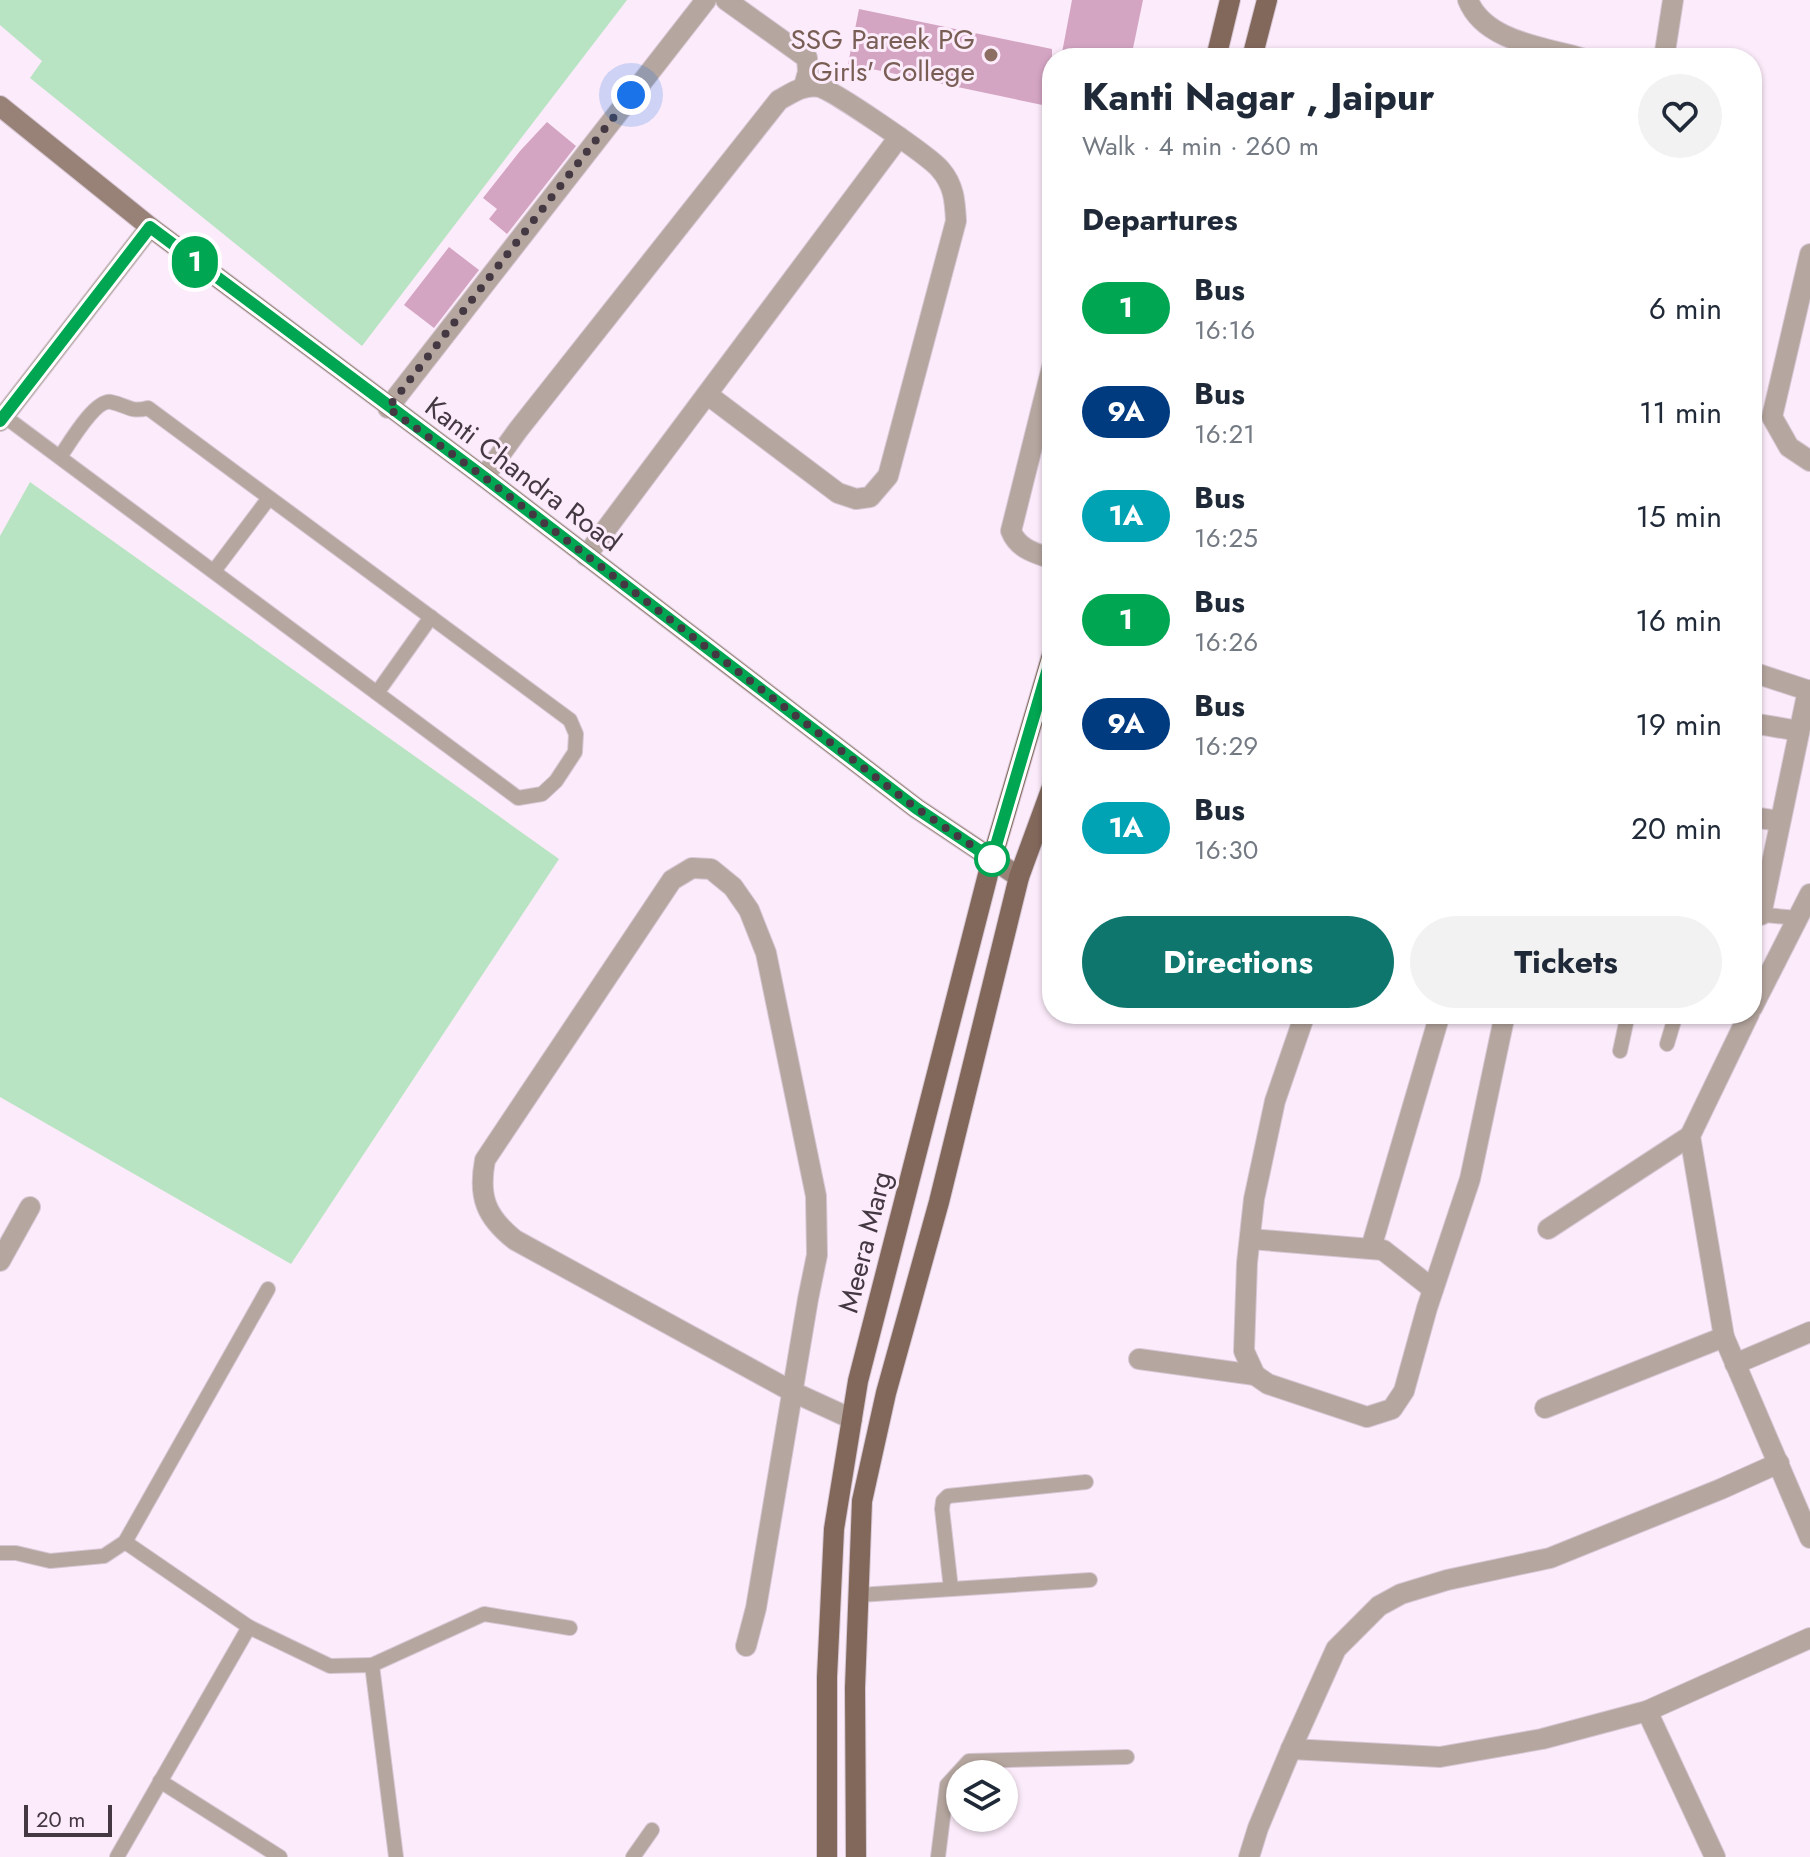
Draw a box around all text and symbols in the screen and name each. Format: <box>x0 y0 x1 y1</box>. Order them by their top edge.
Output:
place label: SSG Pareek PG Girls' College <box>790 19 975 92</box>
marker: SSG Pareek PG Girls' College <box>982 46 1000 64</box>
text: Kanti Nagar , Jaipur <box>1082 69 1434 124</box>
button: heart <box>1638 74 1722 158</box>
your location <box>611 75 651 115</box>
text: Walk · 4 min · 260 m <box>1082 127 1319 165</box>
text: Departures <box>1082 198 1238 241</box>
line badge: 1 <box>169 236 221 288</box>
text: 1 <box>188 241 202 282</box>
text: Bus <box>1194 268 1245 311</box>
text: 1 <box>1119 287 1133 328</box>
text: 6 min <box>1649 287 1722 330</box>
text: 16:16 <box>1194 311 1255 349</box>
text: Bus <box>1194 372 1245 415</box>
street label: Kanti Chandra Road <box>416 387 630 561</box>
text: 9A <box>1107 391 1145 432</box>
text: 11 min <box>1639 391 1722 434</box>
text: 16:21 <box>1194 415 1255 453</box>
text: Bus <box>1194 476 1245 519</box>
text: 1A <box>1109 495 1143 536</box>
text: 15 min <box>1636 495 1722 538</box>
text: 16:25 <box>1194 519 1258 557</box>
text: Bus <box>1194 580 1245 623</box>
text: 1 <box>1119 599 1133 640</box>
text: 16 min <box>1635 599 1722 642</box>
text: 16:26 <box>1194 623 1258 661</box>
text: Bus <box>1194 684 1245 727</box>
text: 9A <box>1107 703 1145 744</box>
text: 19 min <box>1635 703 1722 746</box>
text: 16:29 <box>1194 727 1258 765</box>
text: Bus <box>1194 788 1245 831</box>
text: 1A <box>1109 807 1143 848</box>
text: 20 min <box>1631 807 1722 850</box>
text: 16:30 <box>1194 831 1258 869</box>
unlabelled marker <box>975 842 1009 876</box>
button: Directions <box>1082 916 1394 1008</box>
button: Tickets <box>1410 916 1722 1008</box>
street label: Meera Marg <box>828 1167 902 1317</box>
map controls <box>946 1760 1018 1832</box>
button: layers <box>946 1760 1018 1832</box>
scale bar <box>24 1801 112 1837</box>
text: 20 m <box>36 1803 85 1835</box>

